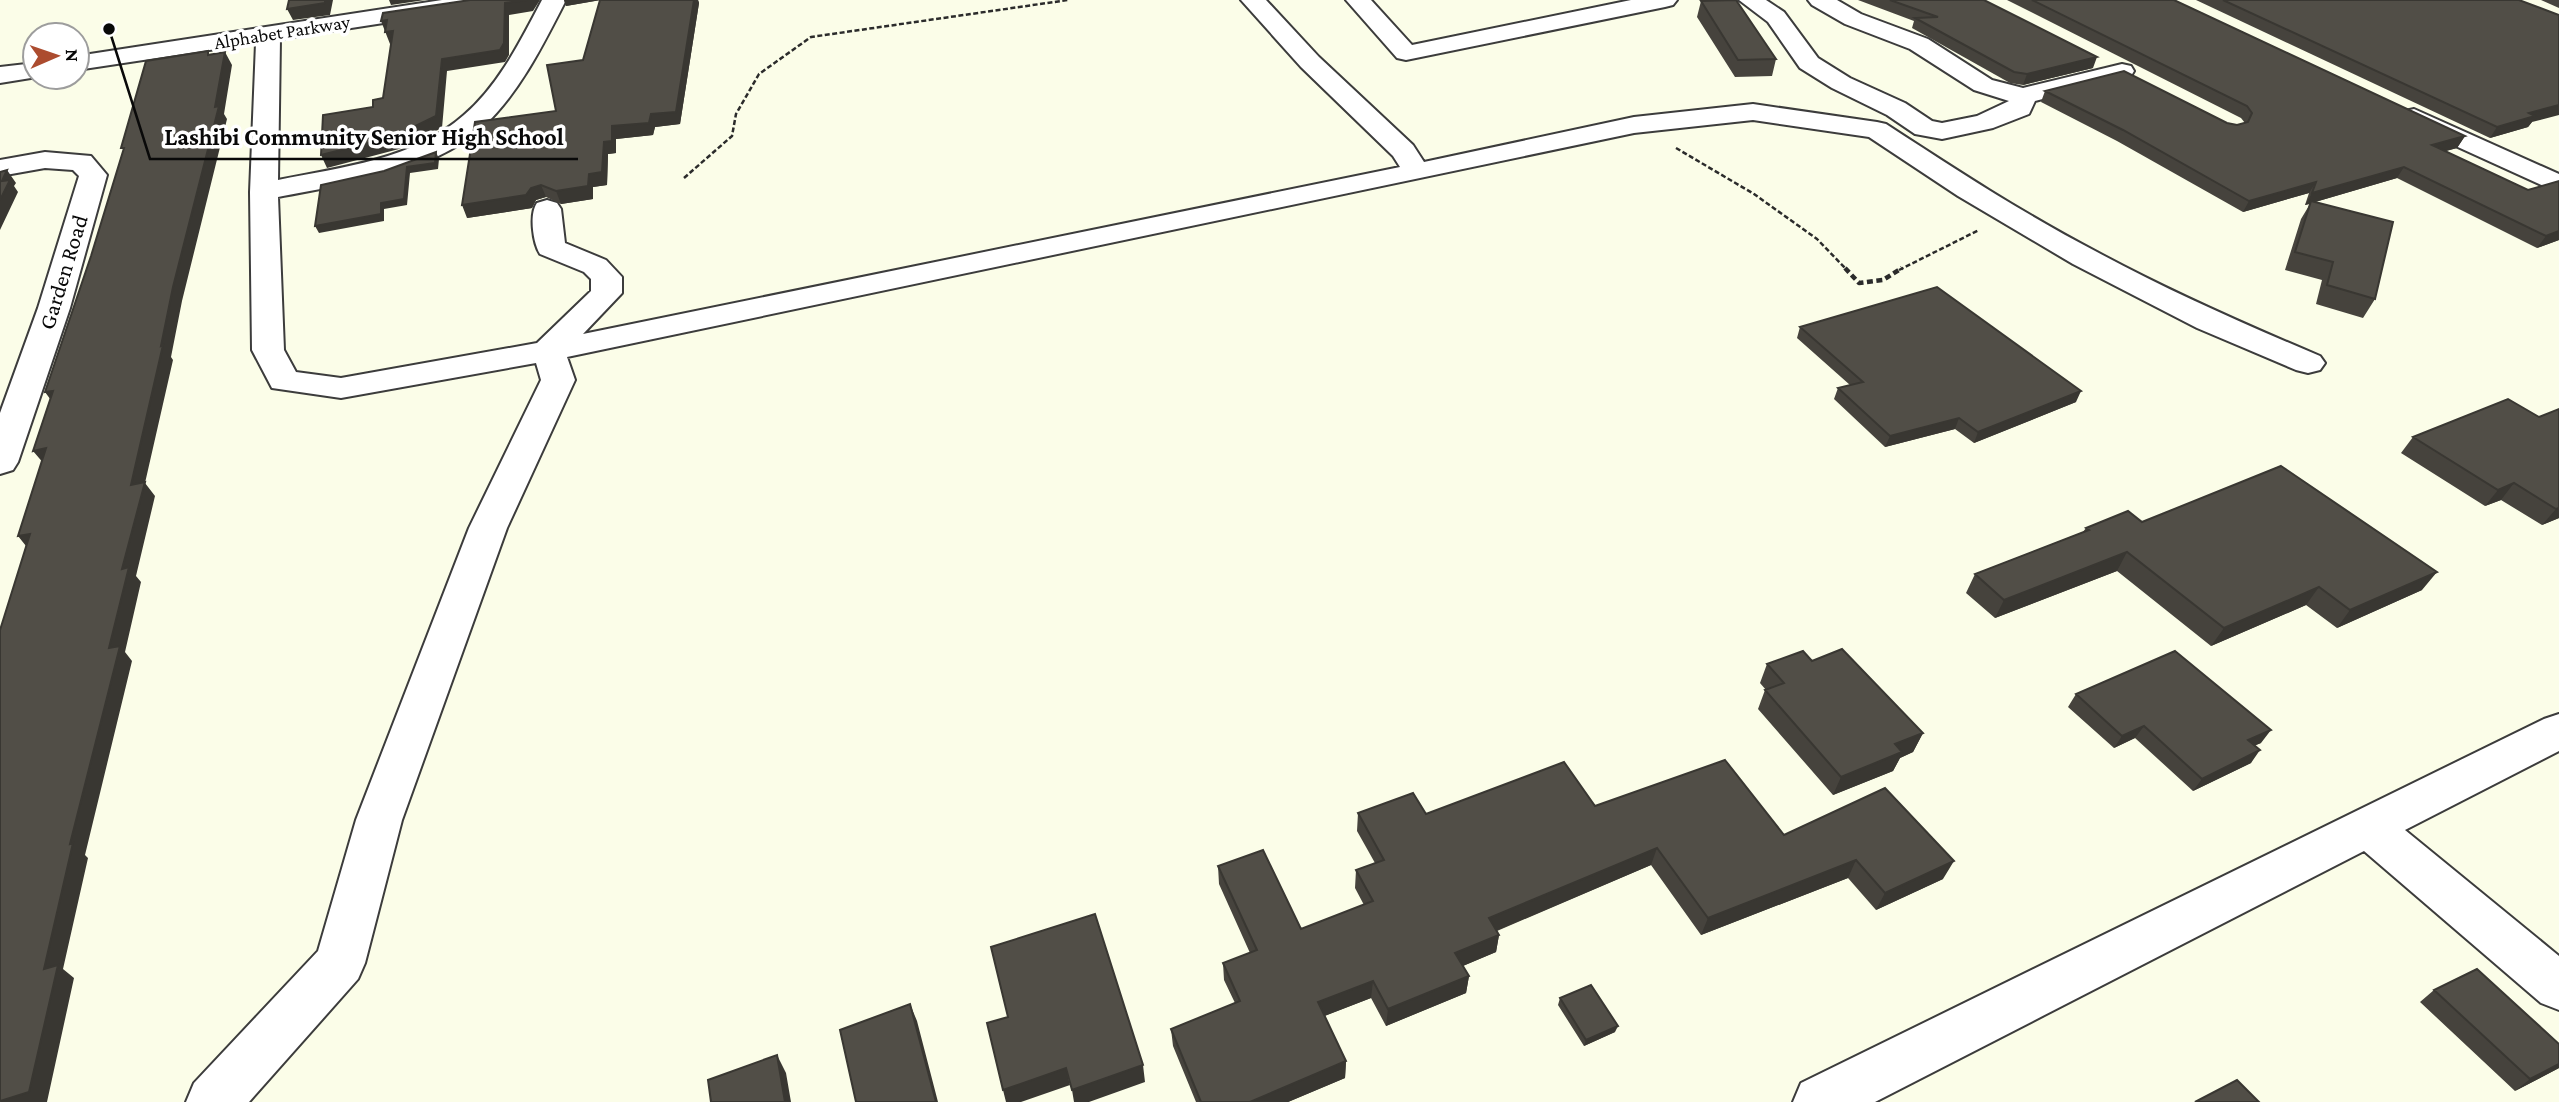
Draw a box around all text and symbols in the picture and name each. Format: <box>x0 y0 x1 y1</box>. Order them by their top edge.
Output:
street label: Alphabet Parkway <box>212 11 352 53</box>
north arrow <box>21 21 91 91</box>
text: N <box>62 49 83 62</box>
callout: Lashibi Community Senior High School <box>150 114 578 159</box>
text: Lashibi Community Senior High School <box>164 123 564 150</box>
street label: Garden Road <box>33 212 93 332</box>

